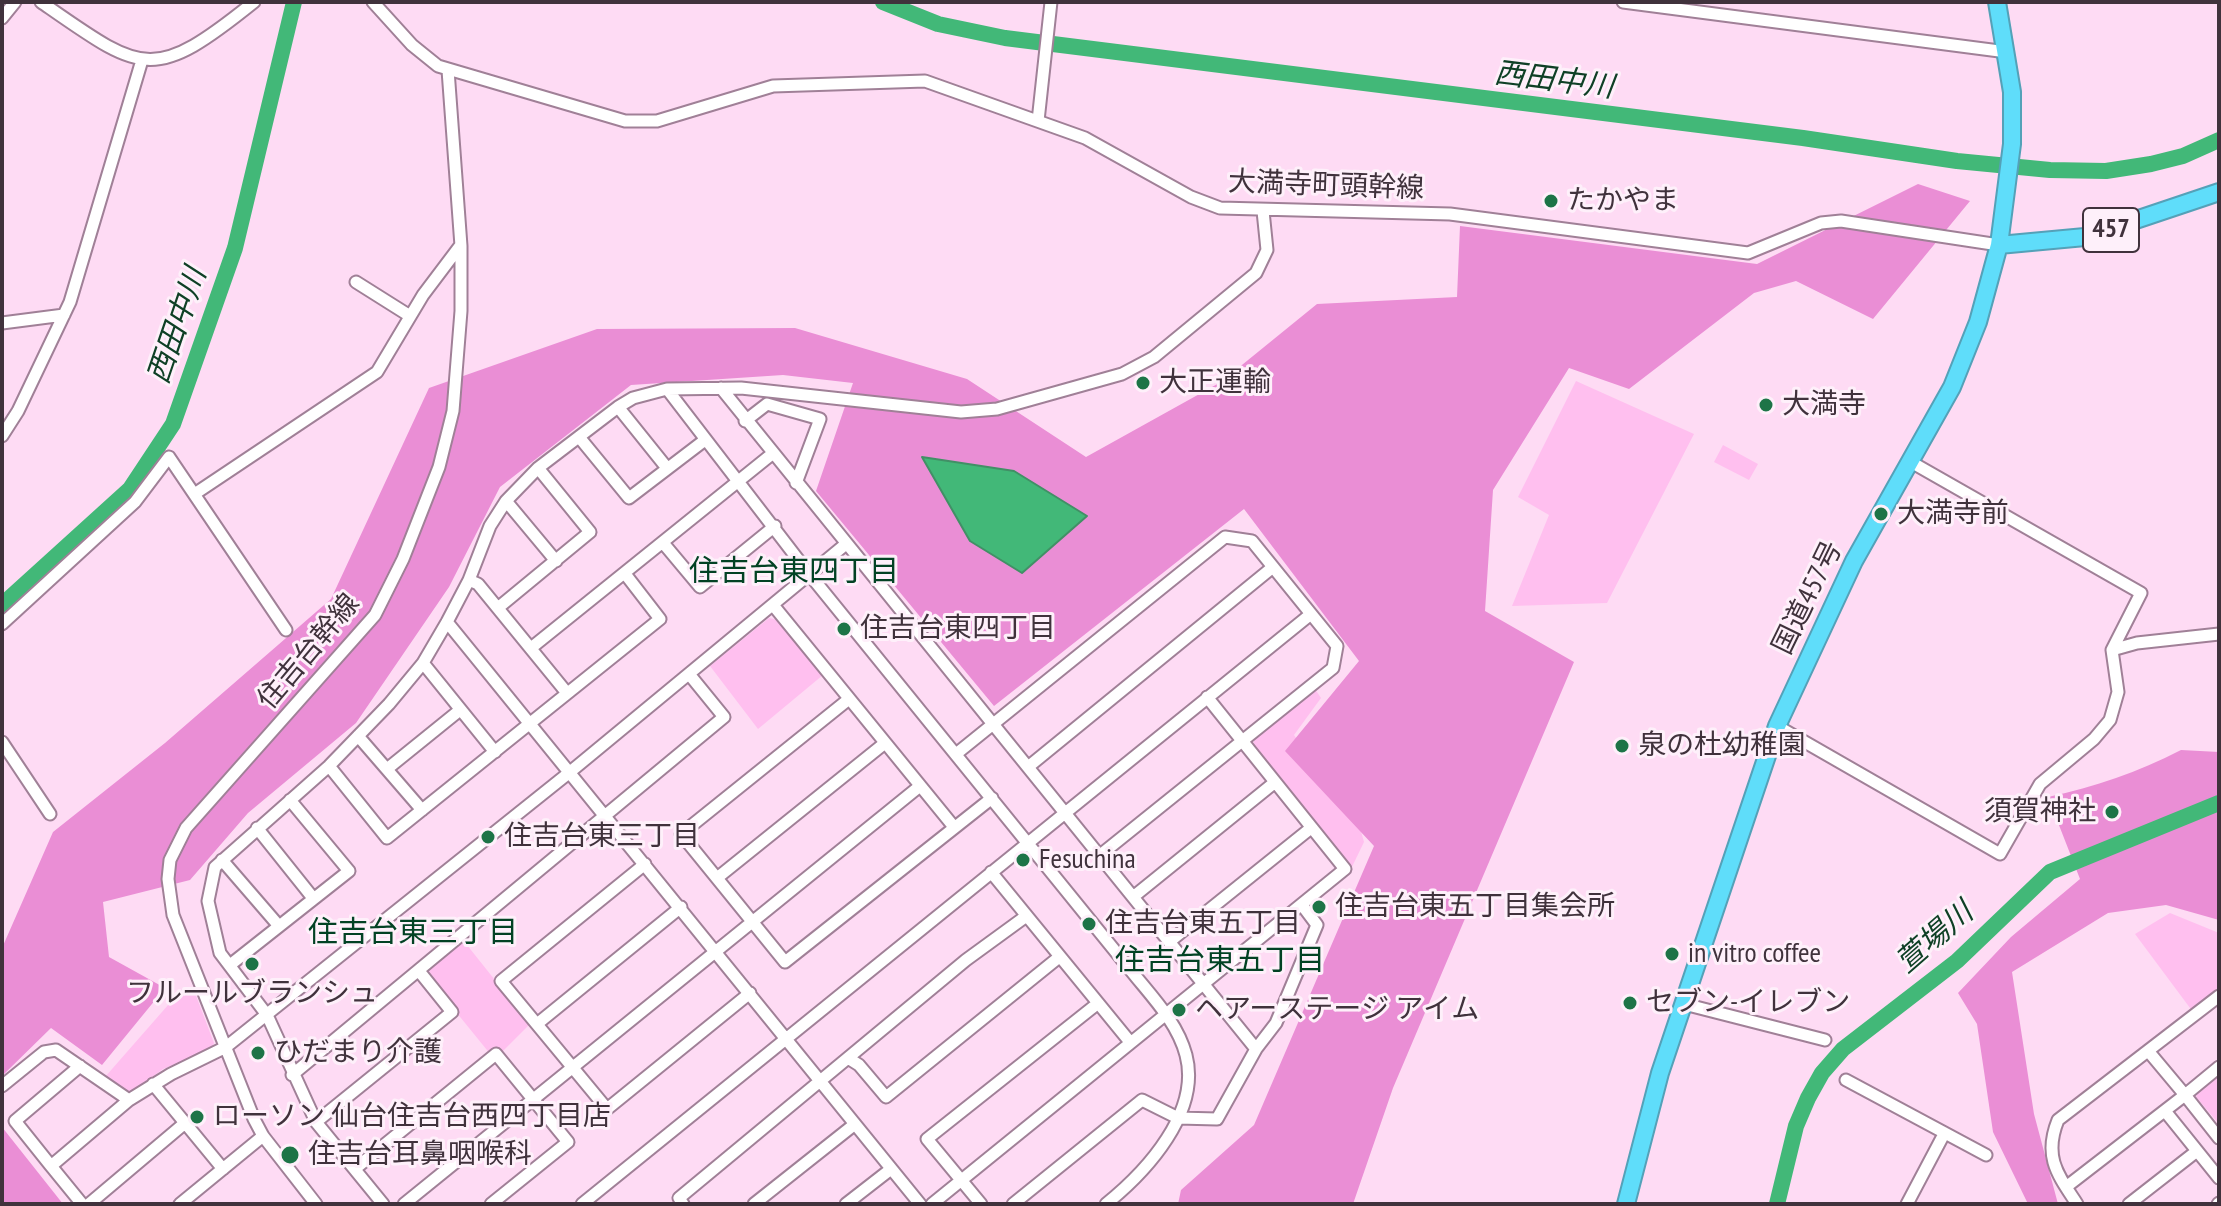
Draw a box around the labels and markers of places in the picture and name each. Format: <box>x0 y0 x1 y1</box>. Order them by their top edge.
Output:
place label: たかやま <box>1567 184 1679 218</box>
marker: たかやま <box>1542 192 1560 210</box>
place label: 大正運輸 <box>1159 366 1271 400</box>
marker: 大正運輸 <box>1134 374 1152 392</box>
place label: 大満寺 <box>1782 388 1866 422</box>
marker: 大満寺 <box>1757 396 1775 414</box>
place label: 大満寺前 <box>1897 497 2009 531</box>
marker: 大満寺前 <box>1872 505 1890 523</box>
place label: 住吉台東四丁目 <box>860 612 1056 646</box>
marker: 住吉台東四丁目 <box>835 620 853 638</box>
place label: 泉の杜幼稚園 <box>1638 729 1806 763</box>
marker: 泉の杜幼稚園 <box>1613 737 1631 755</box>
place label: 須賀神社 <box>1984 795 2096 829</box>
marker: 須賀神社 <box>2103 803 2121 821</box>
place label: 住吉台東三丁目 <box>504 820 700 854</box>
marker: 住吉台東三丁目 <box>479 828 497 846</box>
place label: Fesuchina <box>1039 843 1136 877</box>
marker: Fesuchina <box>1014 851 1032 869</box>
place label: 住吉台東五丁目集会所 <box>1335 890 1615 924</box>
marker: 住吉台東五丁目集会所 <box>1310 898 1328 916</box>
place label: 住吉台東五丁目 <box>1105 907 1301 941</box>
marker: 住吉台東五丁目 <box>1080 915 1098 933</box>
place label: in vitro coffee <box>1688 937 1821 971</box>
marker: in vitro coffee <box>1663 945 1681 963</box>
marker: フルールブランシュ <box>243 955 261 973</box>
place label: フルールブランシュ <box>126 977 378 1011</box>
place label: セブン-イレブン <box>1646 986 1850 1020</box>
place label: ヘアーステージ アイム <box>1195 993 1479 1027</box>
marker: セブン-イレブン <box>1621 994 1639 1012</box>
marker: ヘアーステージ アイム <box>1170 1001 1188 1019</box>
place label: ひだまり介護 <box>274 1036 442 1070</box>
marker: ひだまり介護 <box>249 1044 267 1062</box>
place label: ローソン 仙台住吉台西四丁目店 <box>213 1100 611 1134</box>
marker: ローソン 仙台住吉台西四丁目店 <box>188 1108 206 1126</box>
place label: 住吉台耳鼻咽喉科 <box>308 1138 532 1172</box>
marker: 住吉台耳鼻咽喉科 <box>279 1144 301 1166</box>

